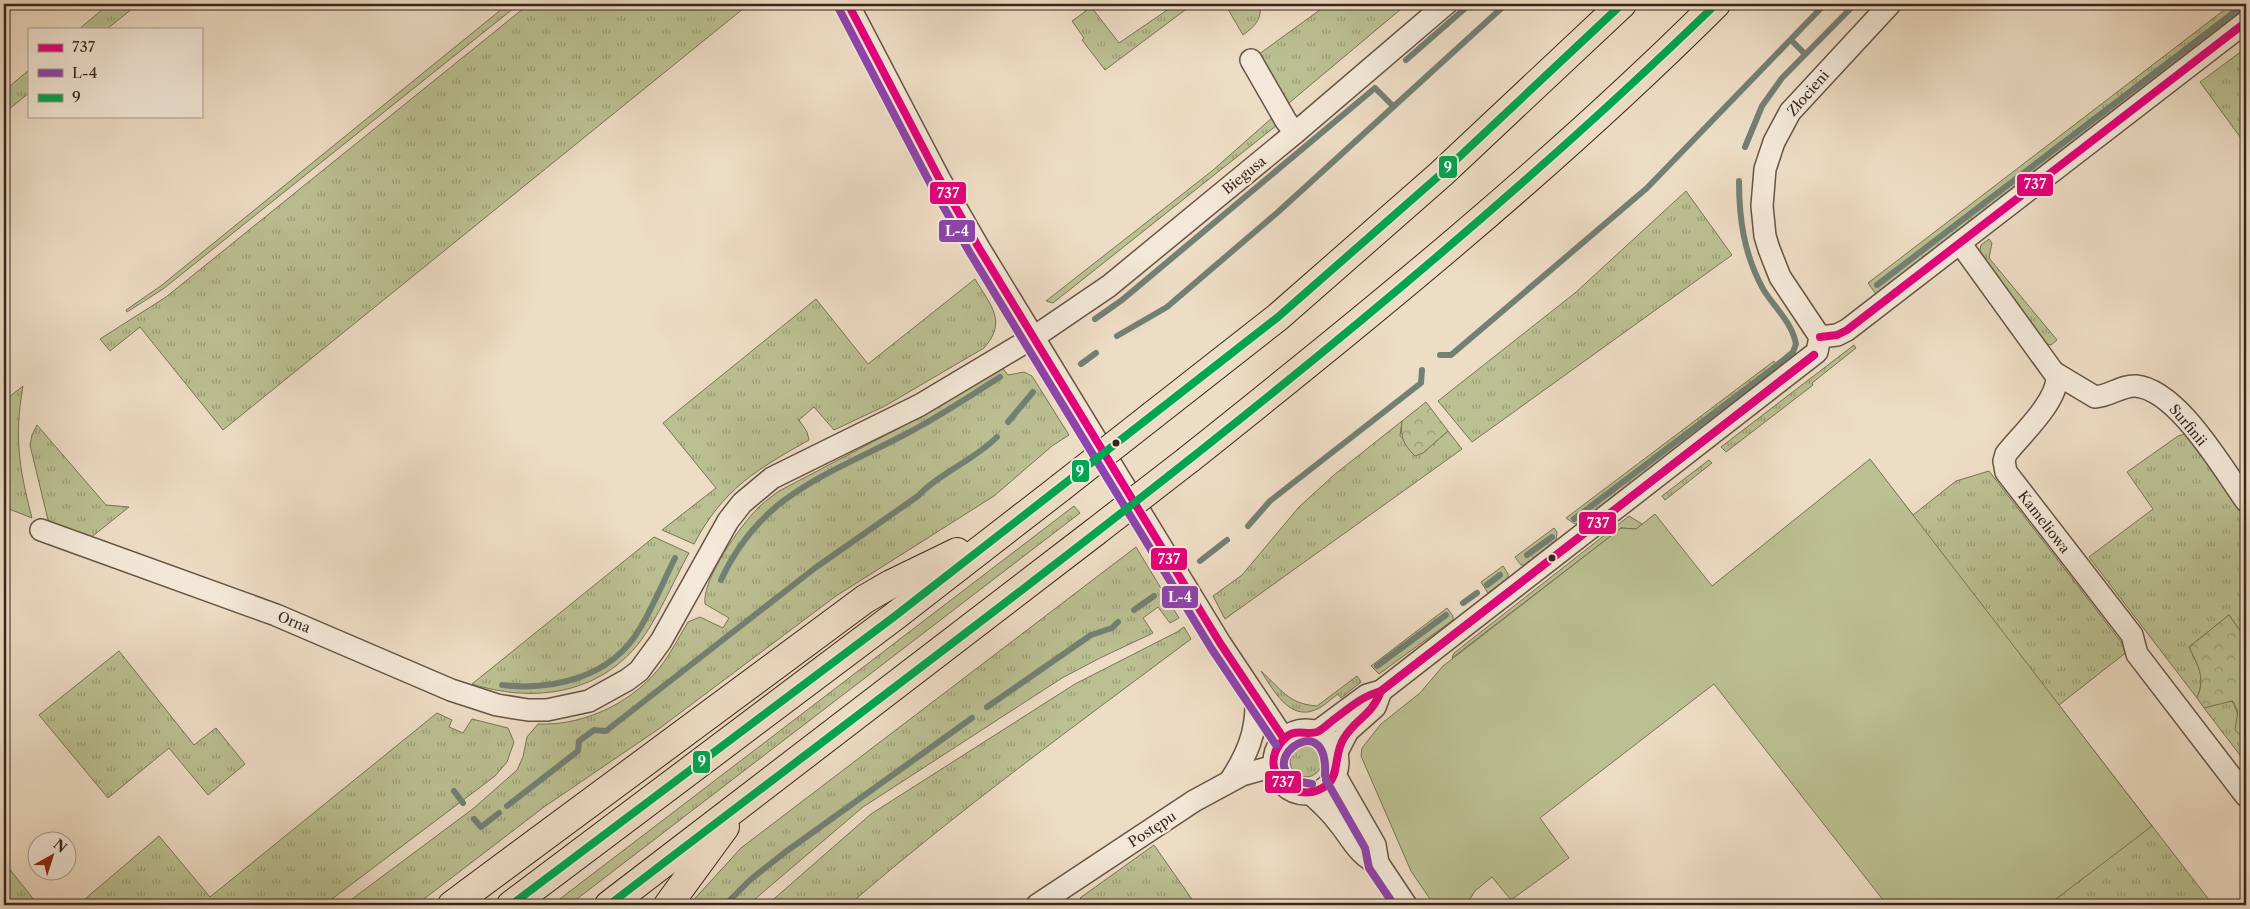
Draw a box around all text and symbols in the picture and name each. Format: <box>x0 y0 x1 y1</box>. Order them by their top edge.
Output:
legend <box>28 28 202 118</box>
text: 737 <box>72 37 96 56</box>
text: L-4 <box>72 63 97 82</box>
street label: Złocieni <box>1783 66 1833 120</box>
text: 9 <box>72 87 81 106</box>
street label: Biegusa <box>1218 151 1270 198</box>
line badge: 9 <box>1438 155 1458 179</box>
text: 9 <box>1444 158 1452 176</box>
line badge: 737 <box>2016 173 2054 197</box>
text: 737 <box>2024 175 2047 193</box>
line badge: 737 <box>929 181 967 205</box>
text: 737 <box>937 184 960 202</box>
line badge: L-4 <box>938 219 976 243</box>
text: L-4 <box>945 222 969 240</box>
street label: Surfinii <box>2165 400 2211 450</box>
unlabelled marker <box>1111 438 1121 448</box>
line badge: 9 <box>1071 459 1090 483</box>
text: 9 <box>1076 462 1084 480</box>
street label: Kameliowa <box>2014 487 2074 557</box>
line badge: 737 <box>1578 511 1617 535</box>
text: 737 <box>1587 514 1610 532</box>
line badge: 737 <box>1150 547 1188 571</box>
text: 737 <box>1158 550 1181 568</box>
unlabelled marker <box>1547 553 1557 563</box>
line badge: L-4 <box>1161 585 1199 609</box>
text: L-4 <box>1168 588 1192 606</box>
street label: Orna <box>275 607 314 637</box>
line badge: 9 <box>692 750 711 774</box>
text: 9 <box>698 752 706 770</box>
line badge: 737 <box>1264 770 1302 794</box>
text: 737 <box>1272 773 1295 791</box>
street label: Postępu <box>1125 807 1180 851</box>
north arrow <box>28 832 78 882</box>
text: N <box>50 835 71 857</box>

